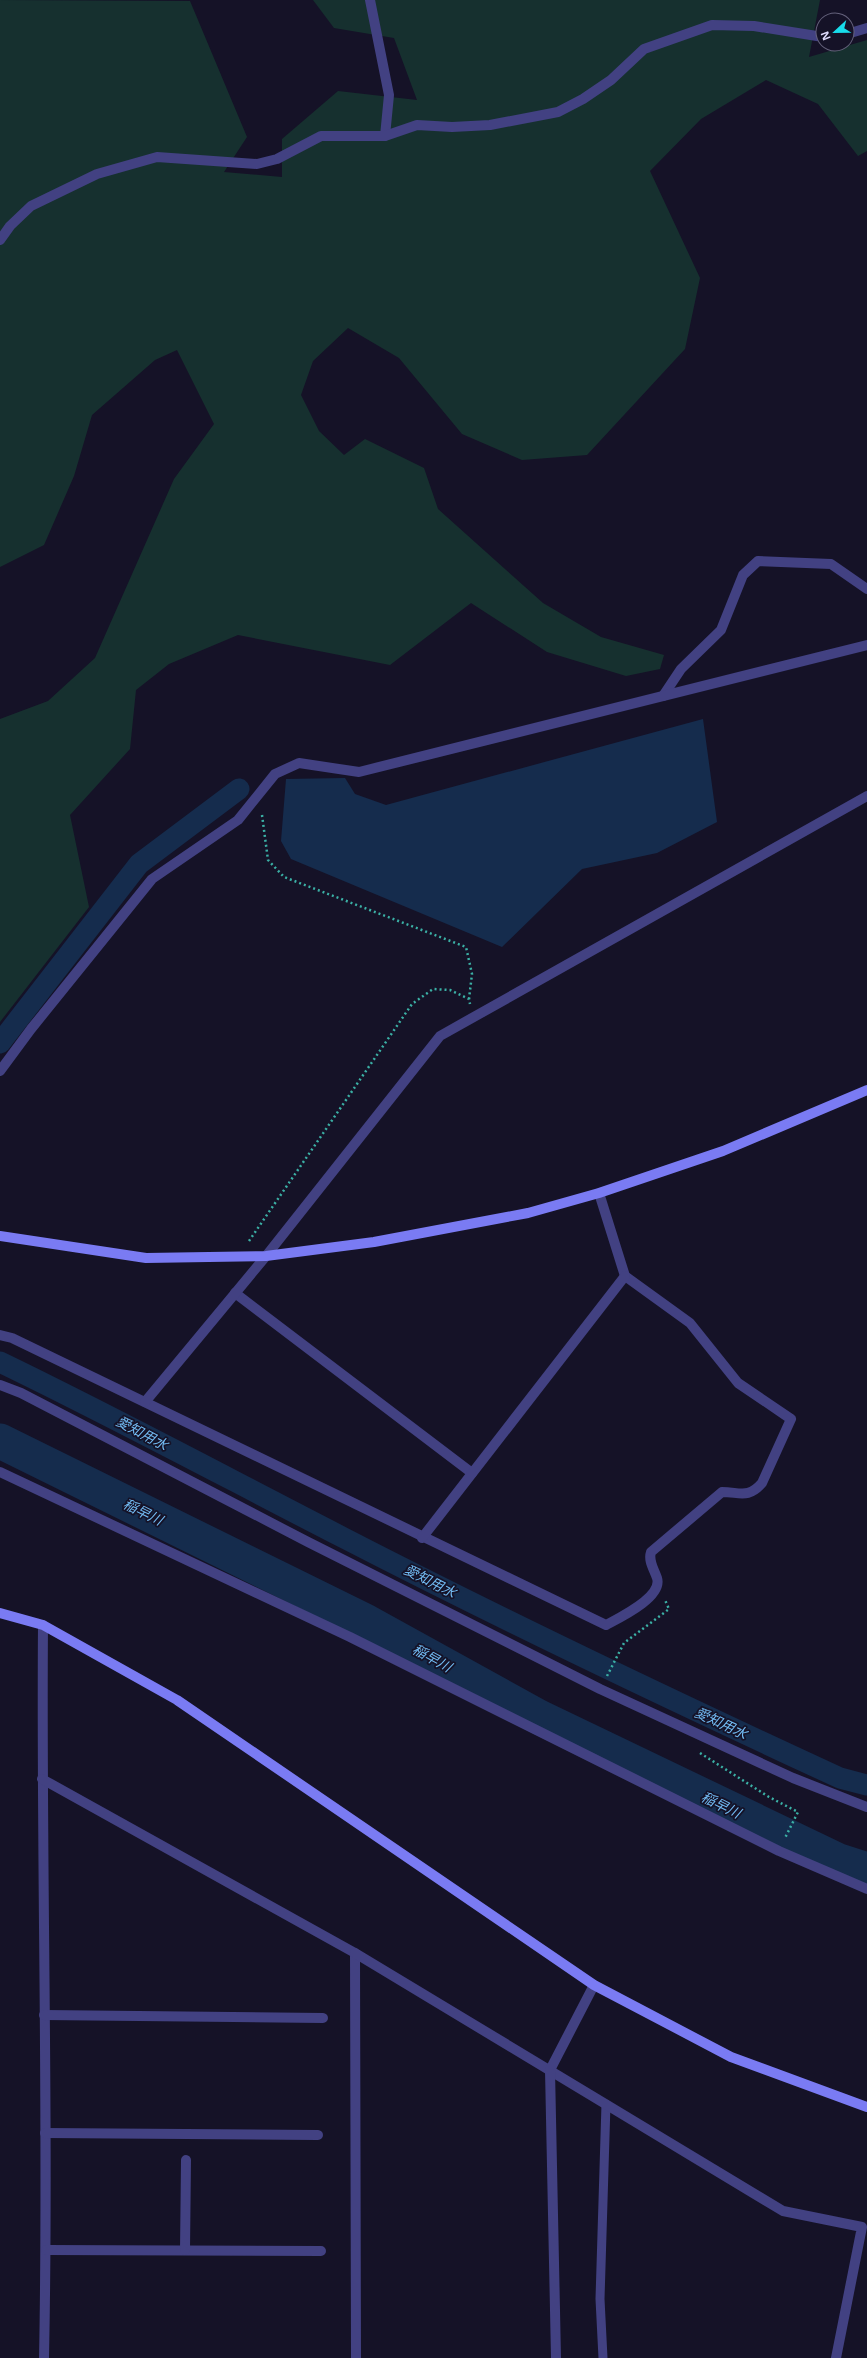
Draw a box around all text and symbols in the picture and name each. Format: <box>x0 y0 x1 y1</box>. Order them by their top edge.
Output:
north arrow <box>815 12 855 52</box>
text: N <box>817 29 834 43</box>
water label: 愛知用水 <box>113 1411 173 1455</box>
water label: 稲早川 <box>120 1494 168 1530</box>
water label: 愛知用水 <box>401 1559 461 1603</box>
water label: 稲早川 <box>409 1639 457 1677</box>
water label: 愛知用水 <box>692 1702 752 1744</box>
water label: 稲早川 <box>698 1787 746 1823</box>

